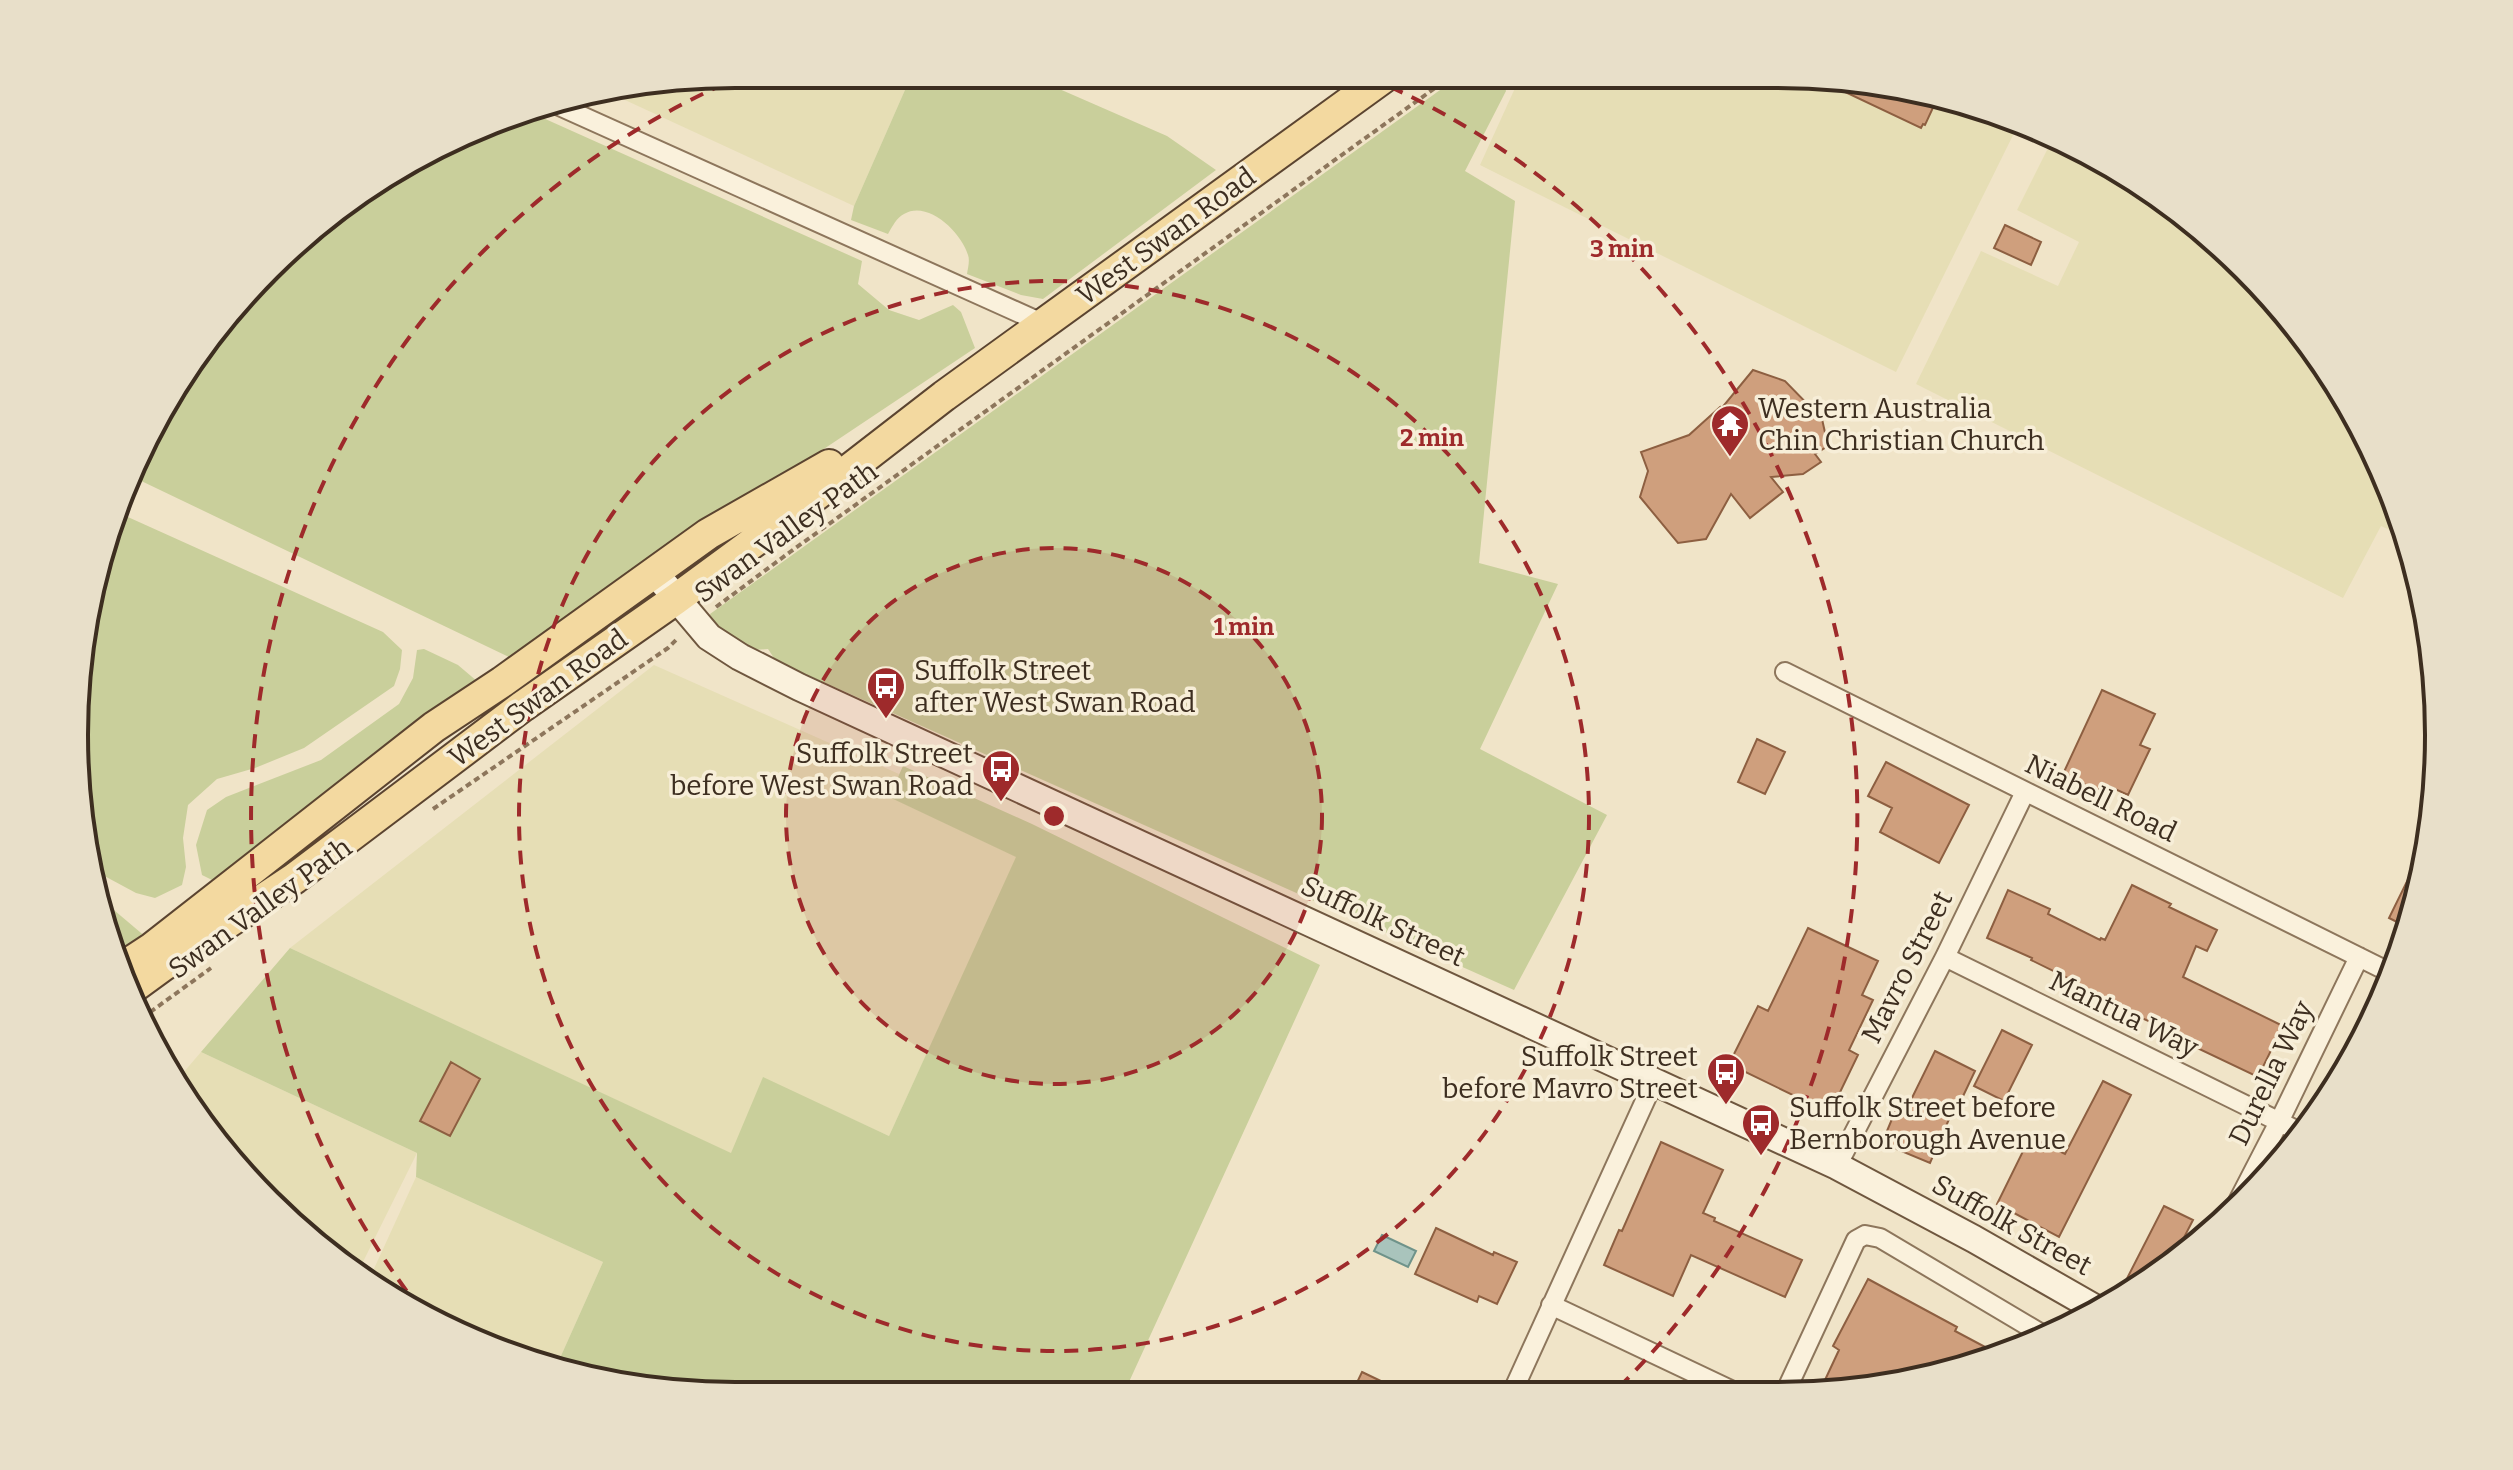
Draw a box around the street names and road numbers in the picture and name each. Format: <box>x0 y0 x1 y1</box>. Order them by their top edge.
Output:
street label: West Swan Road <box>1070 160 1262 312</box>
street label: Swan Valley Path <box>688 454 884 610</box>
street label: West Swan Road <box>442 622 634 774</box>
street label: Niabell Road <box>2020 747 2182 849</box>
street label: Swan Valley Path <box>162 830 358 986</box>
street label: Suffolk Street <box>1296 869 1470 973</box>
street label: Mavro Street <box>1855 885 1959 1049</box>
street label: Mantua Way <box>2044 964 2204 1064</box>
street label: Durella Way <box>2222 995 2320 1151</box>
street label: Suffolk Street <box>1927 1168 2097 1282</box>

